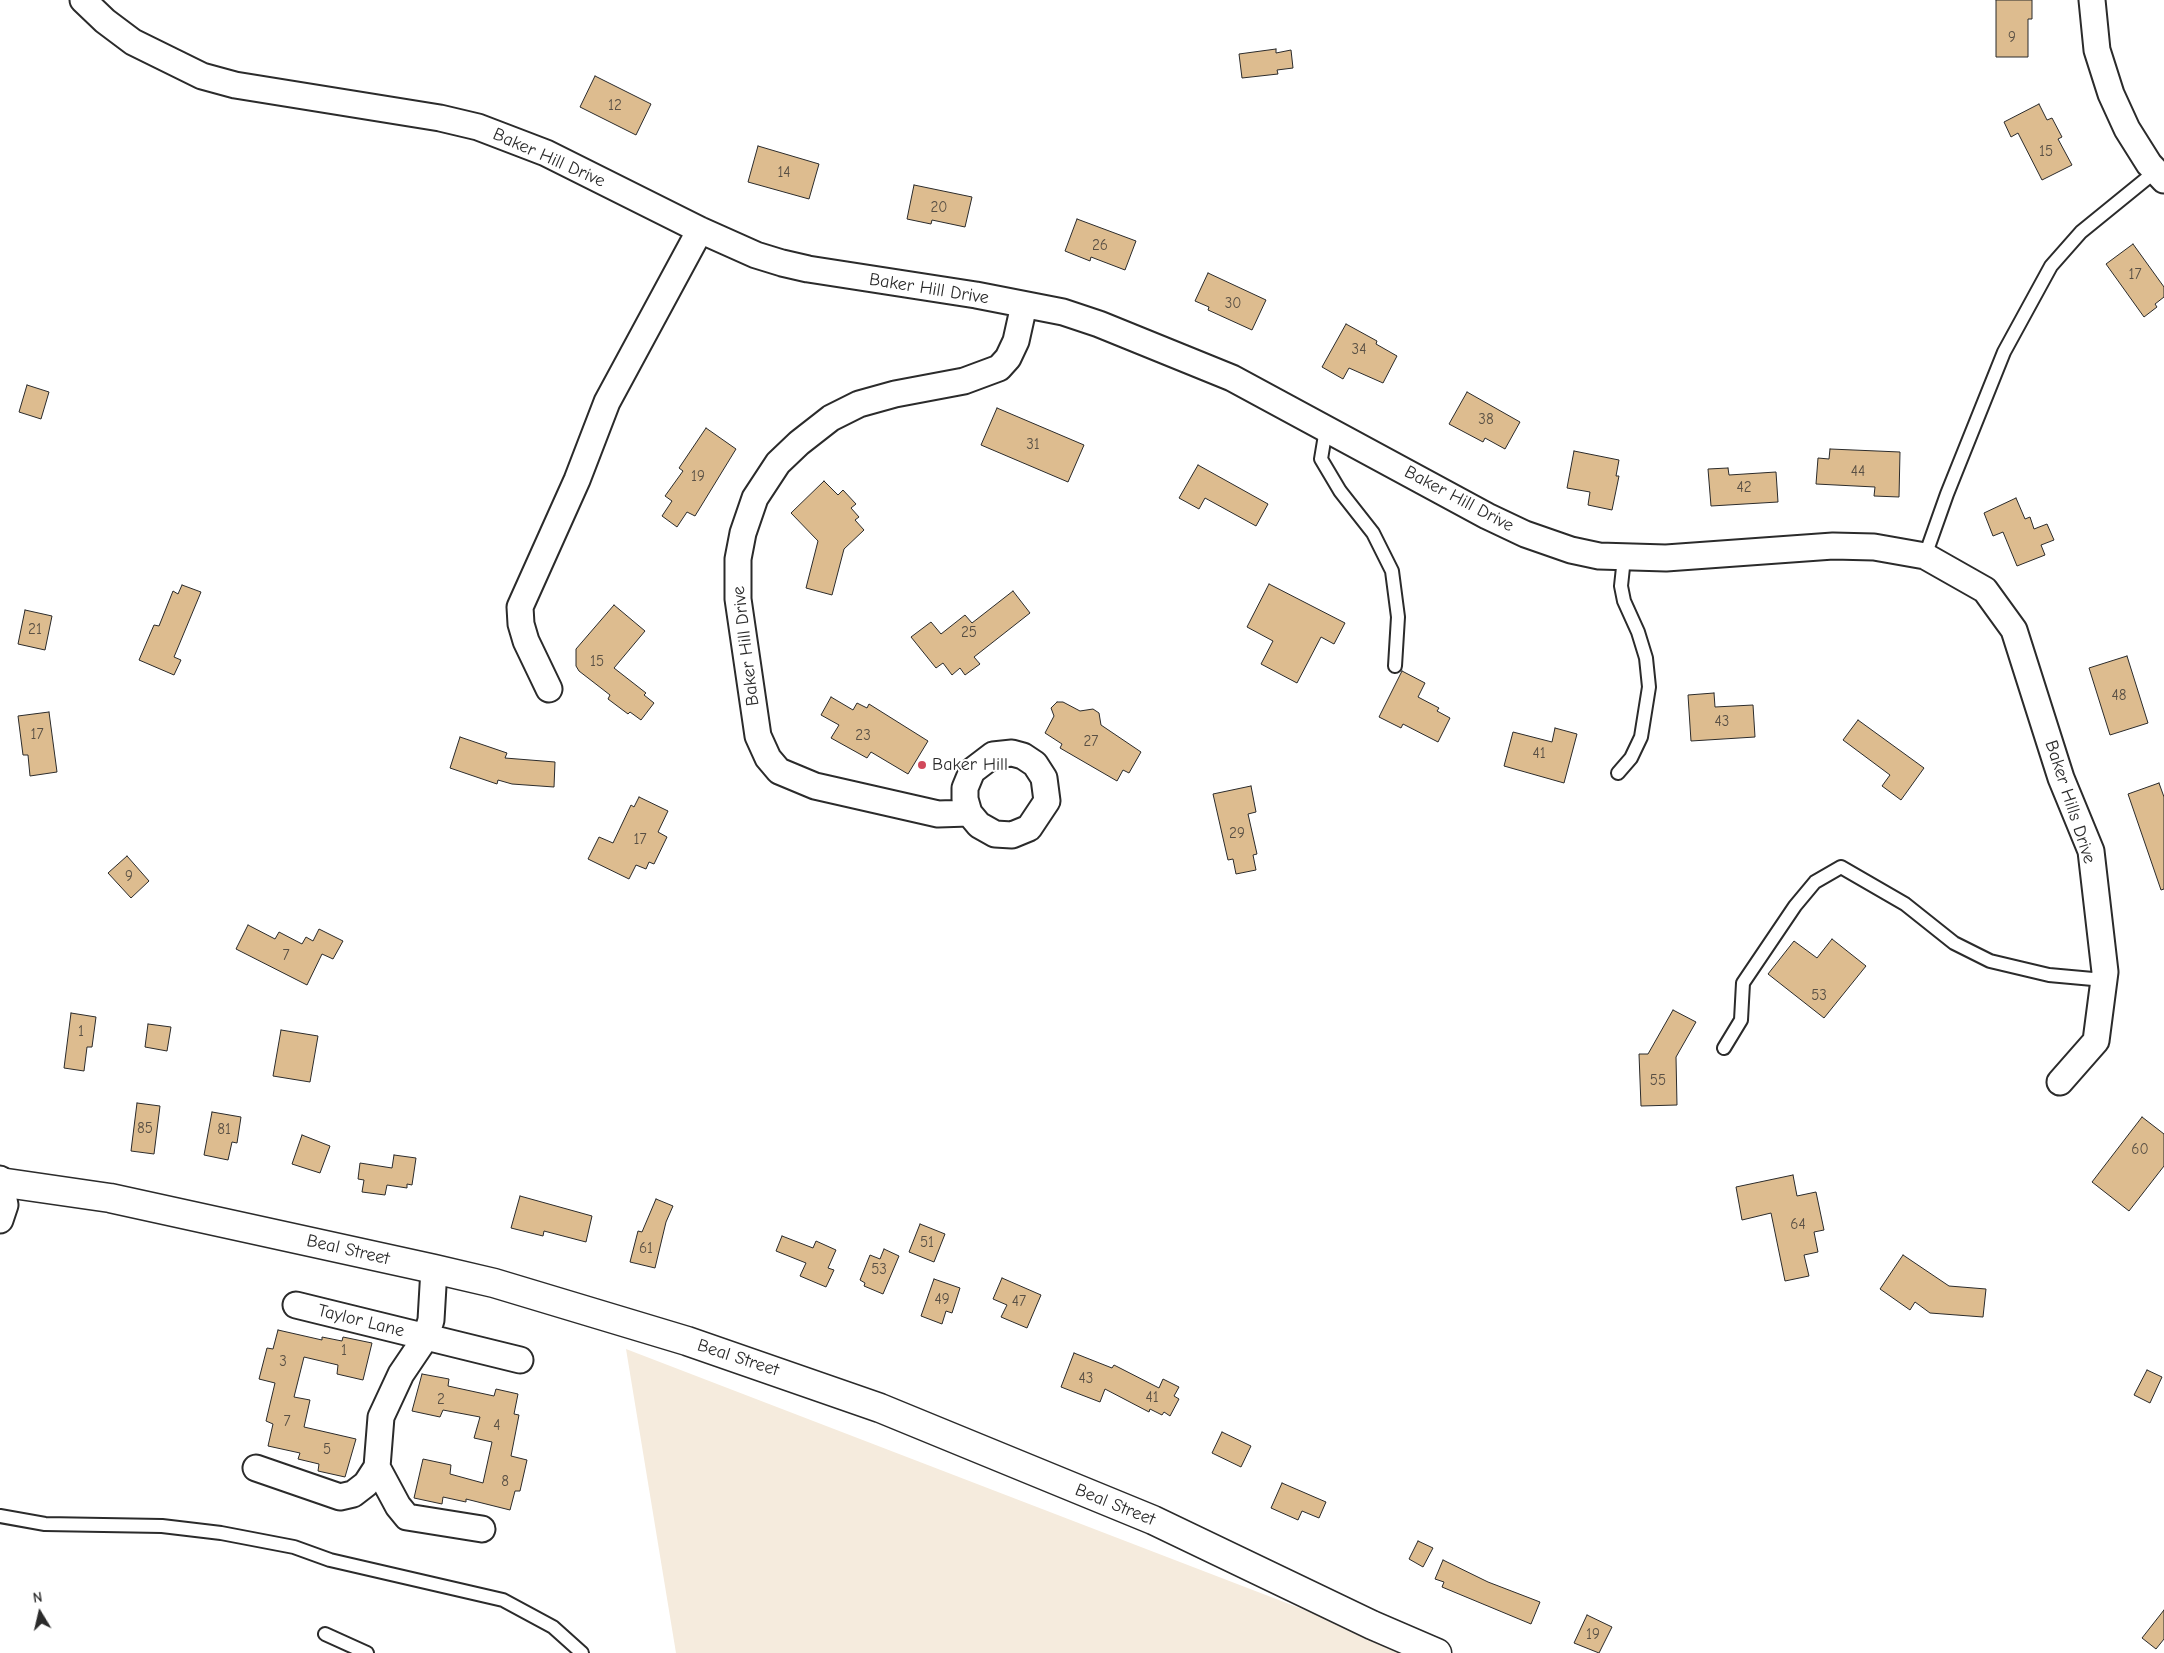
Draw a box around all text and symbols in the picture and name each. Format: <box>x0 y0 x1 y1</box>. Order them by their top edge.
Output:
house number: 9 <box>2008 29 2016 47</box>
house number: 12 <box>608 97 622 115</box>
street label: Baker Hill Drive <box>489 124 609 192</box>
house number: 15 <box>2039 143 2053 161</box>
house number: 14 <box>777 164 791 182</box>
house number: 20 <box>931 199 947 217</box>
house number: 26 <box>1092 237 1108 255</box>
house number: 17 <box>2128 266 2142 284</box>
street label: Baker Hill Drive <box>868 269 990 309</box>
house number: 30 <box>1225 295 1241 313</box>
house number: 34 <box>1352 341 1366 359</box>
house number: 38 <box>1478 411 1494 429</box>
house number: 31 <box>1026 436 1040 454</box>
street label: Baker Hill Drive <box>1401 461 1517 537</box>
house number: 44 <box>1851 463 1865 481</box>
house number: 19 <box>691 468 705 486</box>
house number: 42 <box>1736 479 1752 497</box>
street label: Baker Hill Drive <box>728 585 764 707</box>
house number: 21 <box>28 621 42 639</box>
house number: 25 <box>961 624 977 642</box>
house number: 15 <box>590 653 604 671</box>
house number: 48 <box>2112 687 2126 705</box>
house number: 43 <box>1715 713 1729 731</box>
house number: 17 <box>30 726 44 744</box>
house number: 23 <box>855 727 871 745</box>
house number: 27 <box>1084 733 1098 751</box>
street label: Baker Hills Drive <box>2040 738 2100 866</box>
house number: 41 <box>1532 745 1546 763</box>
place label: Baker Hill <box>932 754 1008 776</box>
marker: Baker Hill <box>916 759 928 771</box>
house number: 29 <box>1229 825 1245 843</box>
house number: 17 <box>633 831 647 849</box>
house number: 9 <box>125 868 133 886</box>
house number: 7 <box>282 947 290 965</box>
house number: 53 <box>1811 987 1827 1005</box>
house number: 1 <box>78 1023 84 1041</box>
house number: 55 <box>1650 1072 1666 1090</box>
house number: 85 <box>137 1120 153 1138</box>
house number: 81 <box>217 1121 231 1139</box>
house number: 60 <box>2131 1141 2149 1159</box>
house number: 64 <box>1790 1216 1806 1234</box>
street label: Beal Street <box>304 1230 392 1270</box>
house number: 51 <box>920 1234 934 1252</box>
house number: 61 <box>639 1240 653 1258</box>
house number: 53 <box>871 1261 887 1279</box>
house number: 49 <box>934 1291 950 1309</box>
house number: 47 <box>1012 1293 1026 1311</box>
street label: Taylor Lane <box>315 1300 407 1342</box>
street label: Beal Street <box>694 1335 782 1381</box>
house number: 1 <box>341 1342 347 1360</box>
house number: 3 <box>279 1353 287 1371</box>
house number: 43 <box>1079 1370 1093 1388</box>
house number: 41 <box>1145 1389 1159 1407</box>
house number: 2 <box>437 1391 445 1409</box>
house number: 7 <box>283 1413 291 1431</box>
house number: 4 <box>493 1417 501 1435</box>
house number: 5 <box>323 1441 331 1459</box>
house number: 8 <box>501 1473 509 1491</box>
street label: Beal Street <box>1072 1479 1158 1531</box>
north arrow <box>15 1588 65 1638</box>
text: N <box>32 1589 43 1607</box>
house number: 19 <box>1586 1626 1600 1644</box>

